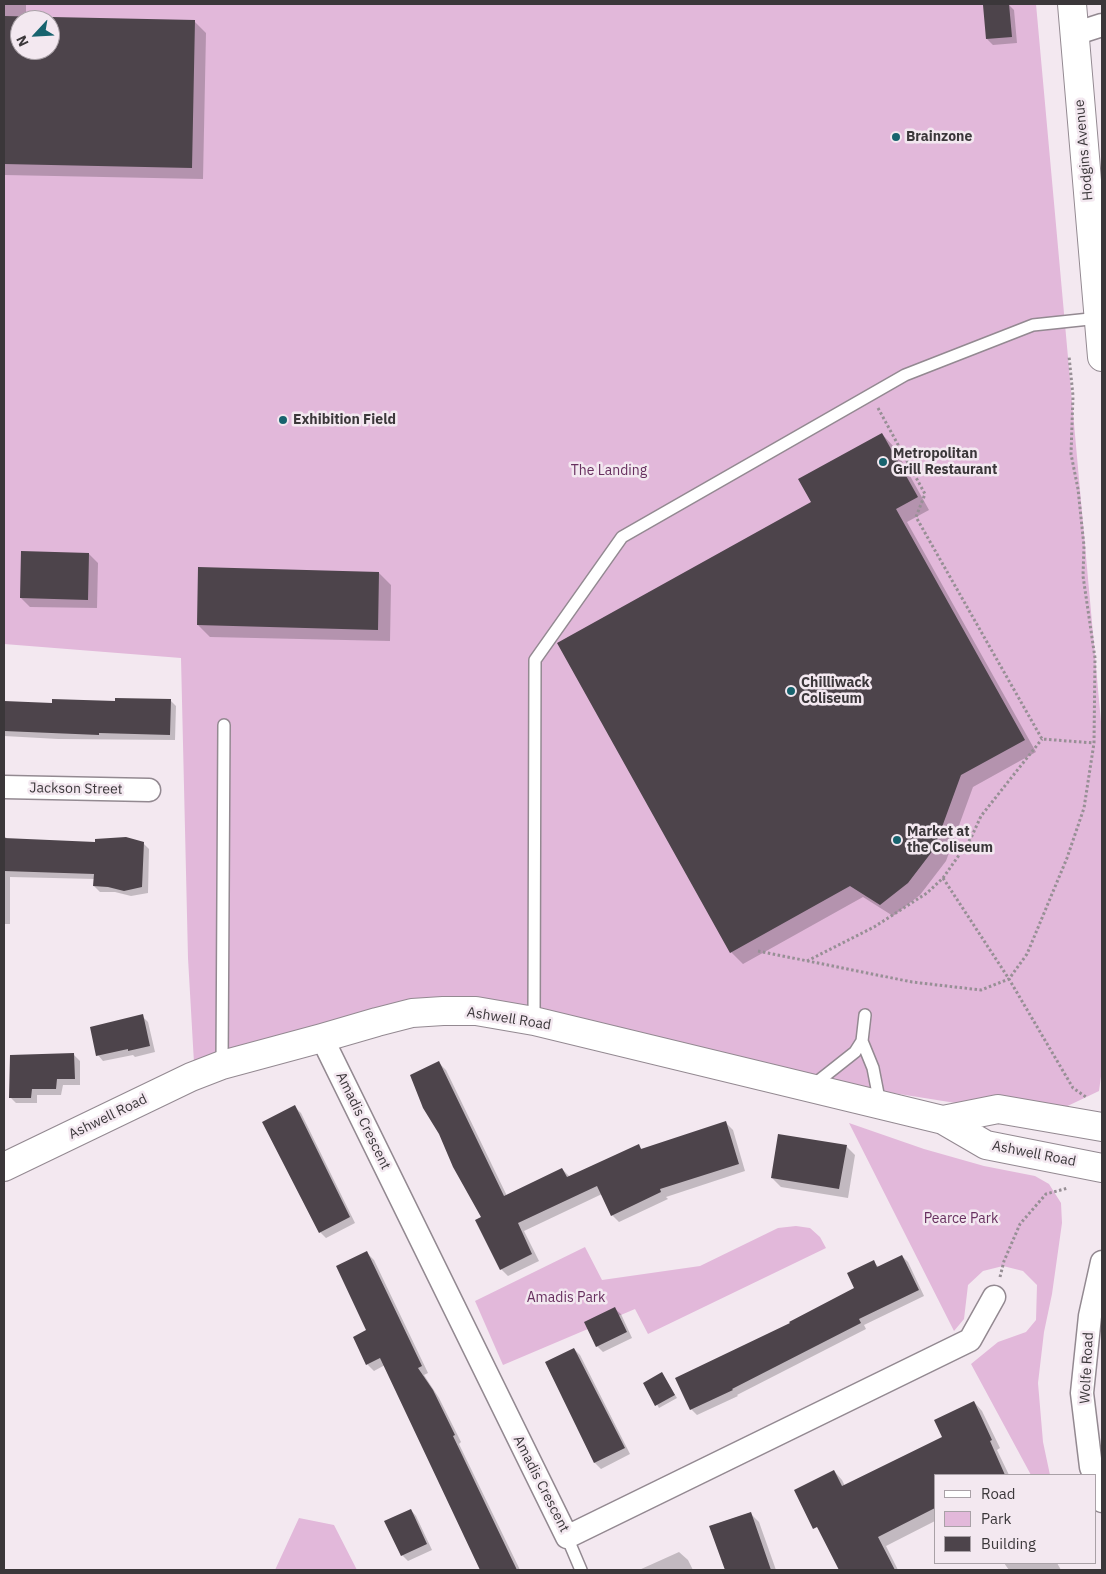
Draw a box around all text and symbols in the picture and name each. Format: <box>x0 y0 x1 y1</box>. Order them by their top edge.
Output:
north arrow <box>10 10 60 60</box>
text: N <box>12 33 33 49</box>
street label: Hodgins Avenue <box>1071 99 1097 201</box>
place label: Brainzone <box>906 129 972 145</box>
marker: Brainzone <box>890 131 902 143</box>
place label: Exhibition Field <box>293 412 396 428</box>
marker: Exhibition Field <box>277 414 289 426</box>
place label: Metropolitan Grill Restaurant <box>893 446 997 478</box>
marker: Metropolitan Grill Restaurant <box>877 456 889 468</box>
park label: The Landing <box>571 463 647 479</box>
place label: Chilliwack Coliseum <box>801 675 870 708</box>
marker: Chilliwack Coliseum <box>785 685 797 697</box>
street label: Jackson Street <box>29 780 123 798</box>
place label: Market at the Coliseum <box>907 824 993 856</box>
marker: Market at the Coliseum <box>891 834 903 846</box>
street label: Ashwell Road <box>466 1004 552 1034</box>
street label: Amadis Crescent <box>332 1070 394 1172</box>
street label: Ashwell Road <box>66 1091 150 1143</box>
street label: Ashwell Road <box>991 1138 1077 1170</box>
park label: Pearce Park <box>924 1211 998 1227</box>
park label: Amadis Park <box>527 1290 605 1306</box>
street label: Wolfe Road <box>1077 1332 1097 1404</box>
street label: Amadis Crescent <box>509 1433 573 1535</box>
legend <box>934 1474 1096 1564</box>
text: Road <box>981 1484 1016 1503</box>
text: Park <box>981 1509 1011 1528</box>
text: Building <box>981 1534 1036 1553</box>

